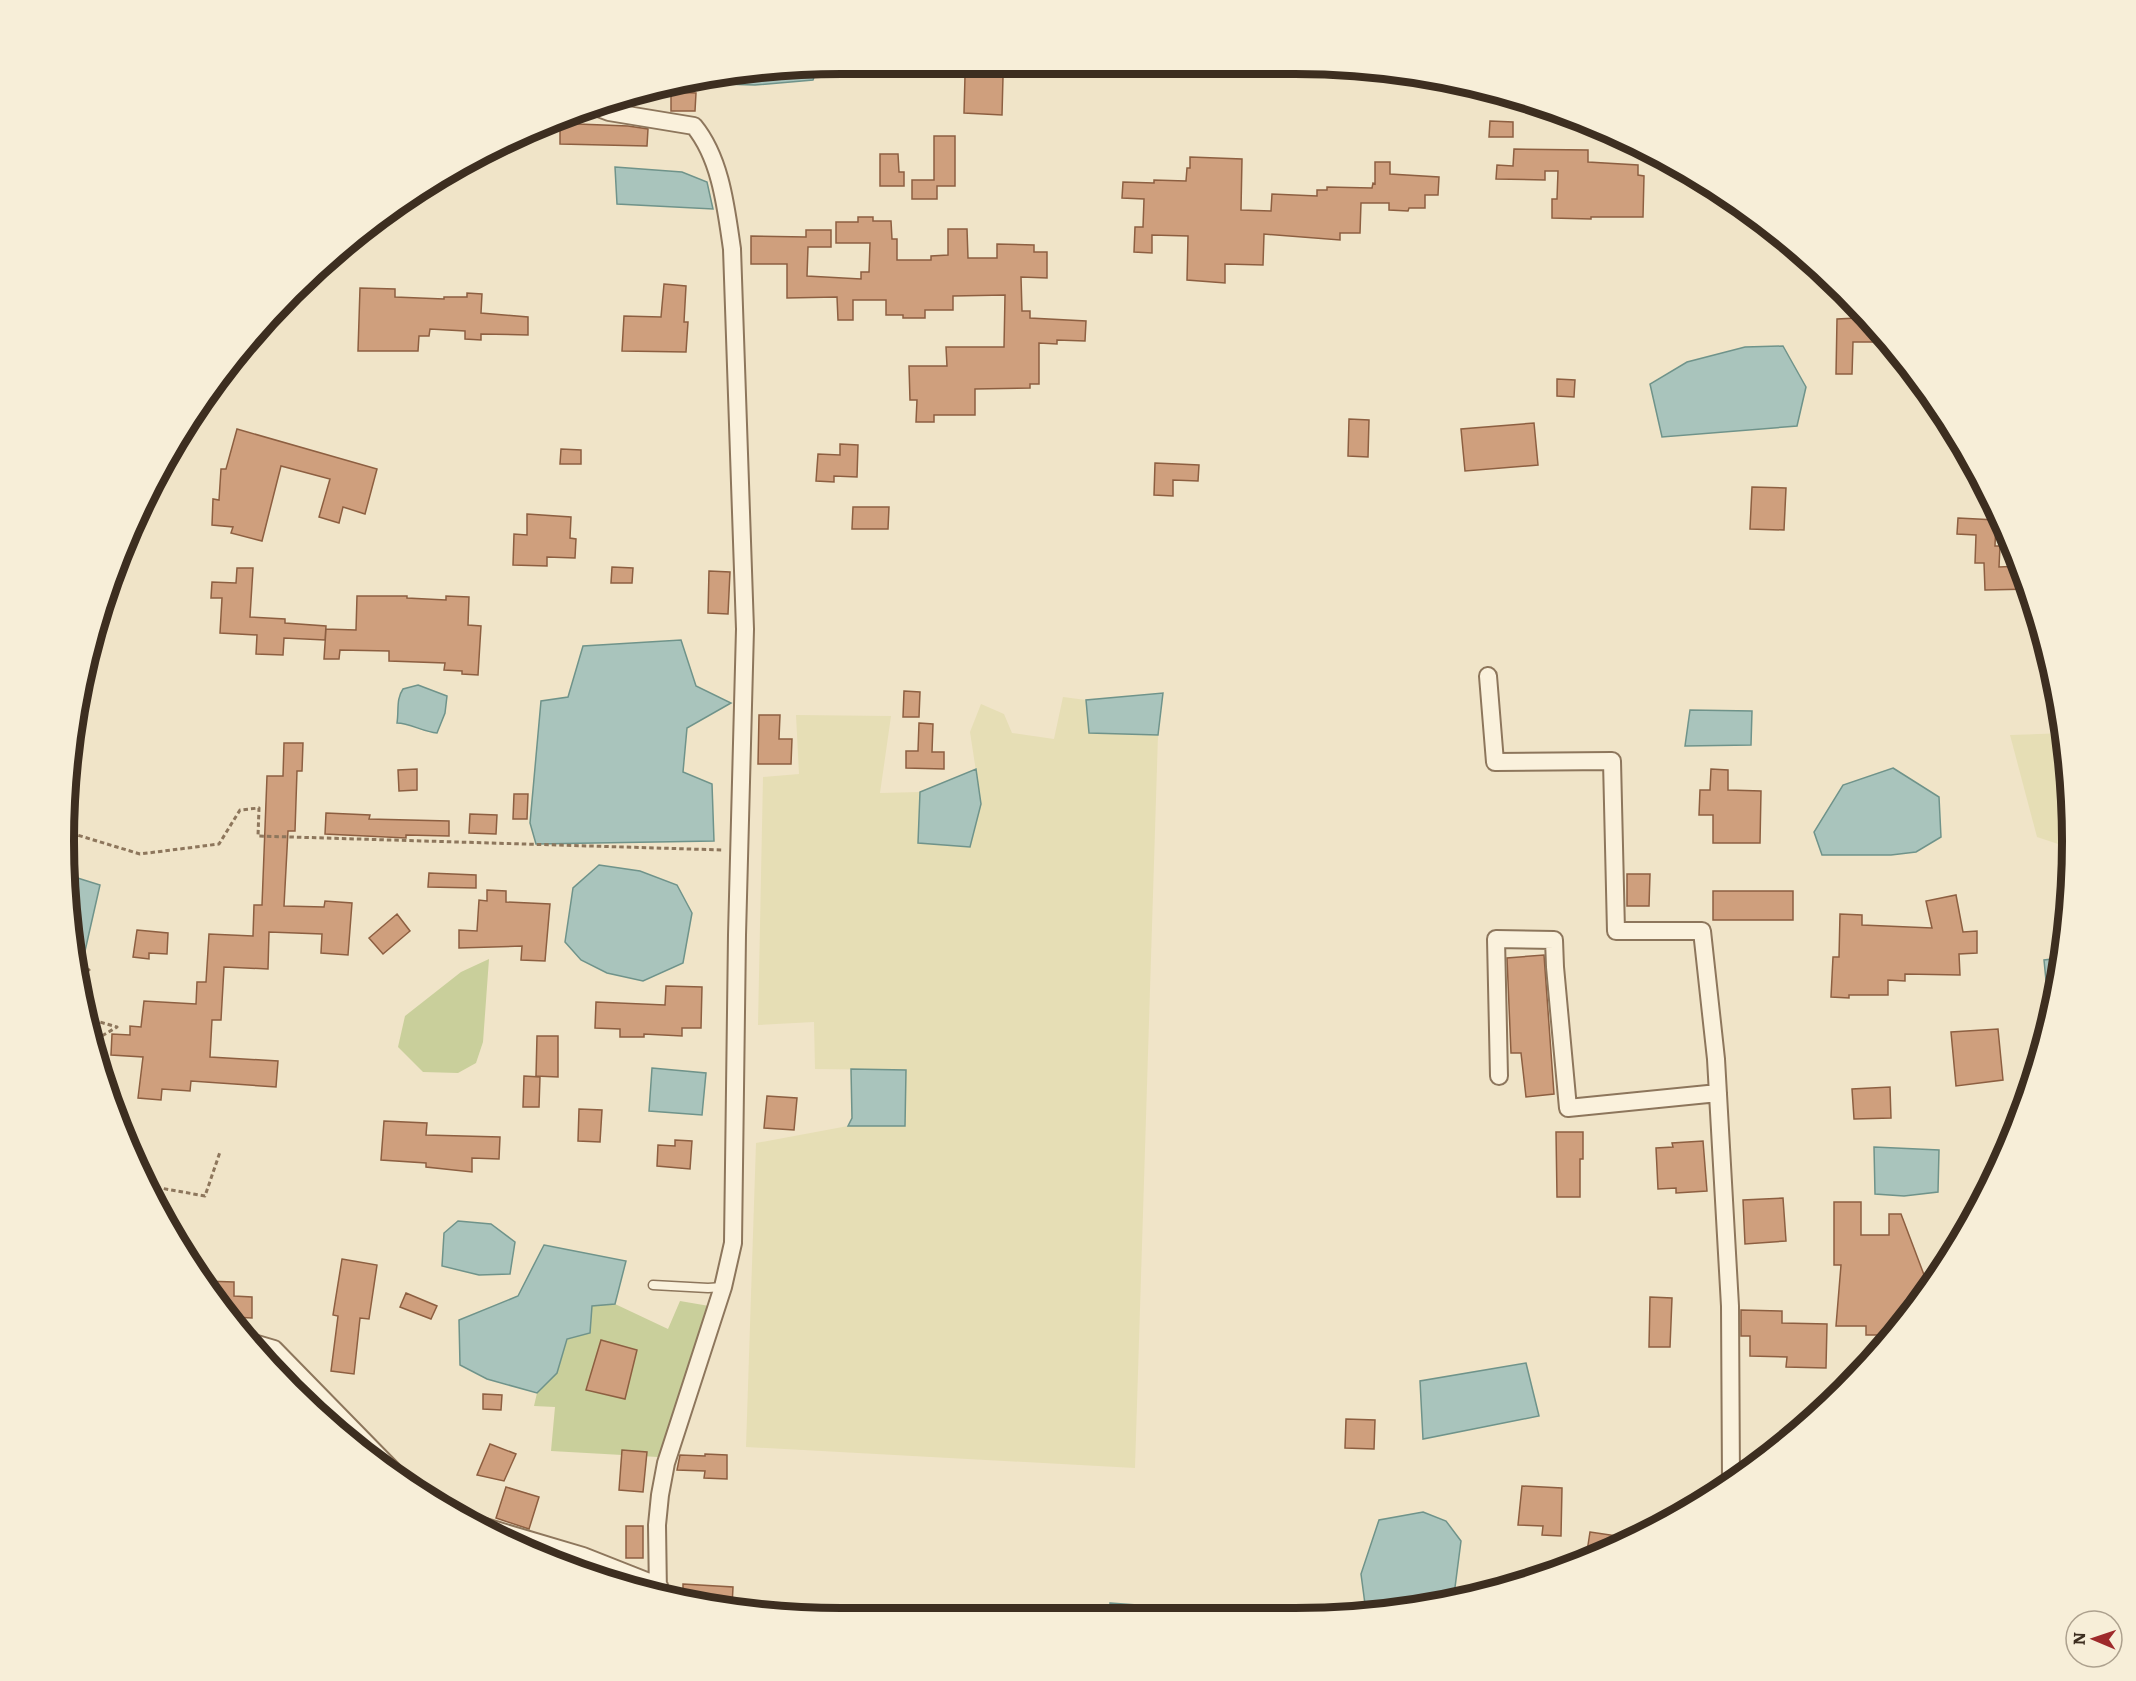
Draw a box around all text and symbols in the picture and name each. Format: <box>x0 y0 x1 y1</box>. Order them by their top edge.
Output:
north arrow <box>2064 1609 2124 1669</box>
text: N <box>2066 1631 2090 1646</box>

